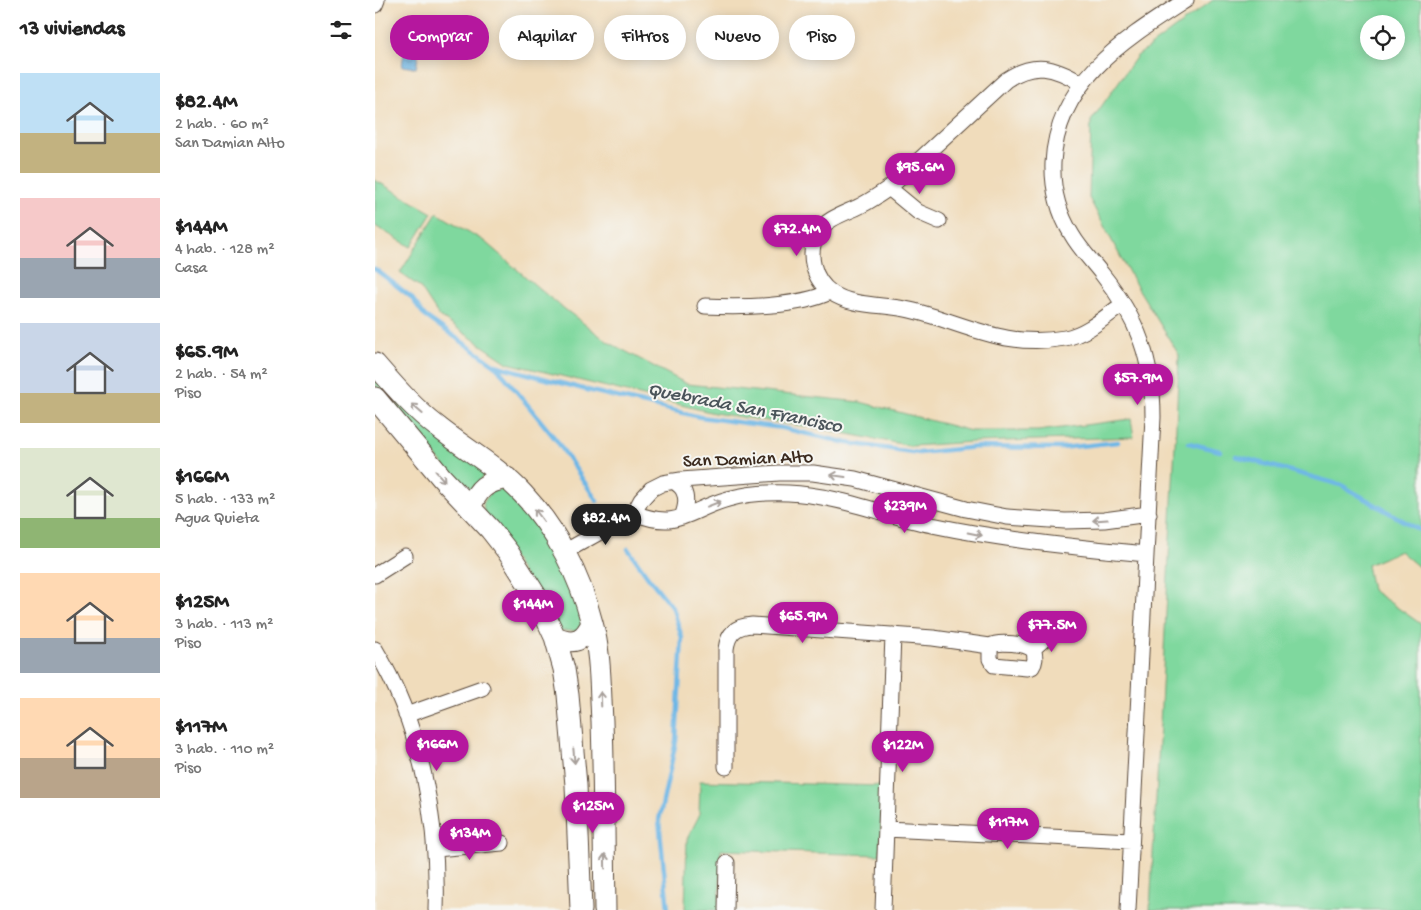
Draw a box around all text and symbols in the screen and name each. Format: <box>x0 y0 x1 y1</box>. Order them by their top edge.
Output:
chip: Comprar <box>390 15 489 60</box>
chip: Alquilar <box>499 15 594 60</box>
chip: Filtros <box>604 15 686 60</box>
chip: Nuevo <box>696 15 779 60</box>
chip: Piso <box>789 15 855 60</box>
map controls <box>1360 15 1405 60</box>
button: locate <box>1360 15 1405 60</box>
icon: filters <box>327 16 355 44</box>
text: 13 viviendas <box>20 18 125 43</box>
text: $82.4M <box>175 91 237 116</box>
icon: home <box>60 93 120 153</box>
text: 2 hab. · 60 m² <box>175 116 269 135</box>
text: San Damian Alto <box>175 135 285 154</box>
pin: $95.6M <box>879 152 961 195</box>
text: $95.6M <box>896 159 944 178</box>
pin: $72.4M <box>756 214 838 257</box>
text: $144M <box>175 216 227 241</box>
icon: home <box>60 218 120 278</box>
text: $72.4M <box>773 221 821 240</box>
text: 4 hab. · 128 m² <box>175 241 274 260</box>
text: Casa <box>175 260 207 279</box>
text: $65.9M <box>175 341 238 366</box>
icon: home <box>60 343 120 403</box>
pin: $57.9M <box>1097 364 1179 406</box>
text: 2 hab. · 54 m² <box>175 366 268 385</box>
text: $57.9M <box>1114 370 1162 389</box>
water label: Quebrada San Francisco <box>645 379 845 440</box>
text: Piso <box>175 385 202 404</box>
one-way arrow <box>410 404 423 415</box>
street label: San Damian Alto <box>683 447 814 474</box>
text: $166M <box>175 466 229 491</box>
icon: home <box>60 468 120 528</box>
one-way arrow <box>435 469 446 482</box>
one-way arrow <box>831 471 847 481</box>
text: 5 hab. · 133 m² <box>175 491 275 510</box>
pin: $239M <box>870 492 940 534</box>
text: $239M <box>884 498 926 517</box>
one-way arrow <box>706 499 721 508</box>
pin: $82.4M <box>565 504 647 546</box>
one-way arrow <box>534 509 545 522</box>
text: Agua Quieta <box>175 510 259 529</box>
text: $82.4M <box>582 510 630 529</box>
one-way arrow <box>1093 515 1109 524</box>
one-way arrow <box>967 529 983 539</box>
pin: $144M <box>498 590 568 632</box>
text: $125M <box>175 591 229 616</box>
icon: home <box>60 593 120 653</box>
text: $144M <box>513 596 553 615</box>
pin: $65.9M <box>762 602 844 644</box>
text: $65.9M <box>779 608 827 627</box>
pin: $77.5M <box>1011 610 1093 653</box>
text: 3 hab. · 113 m² <box>175 616 273 635</box>
text: $77.5M <box>1028 617 1076 636</box>
text: Piso <box>175 635 202 654</box>
one-way arrow <box>596 691 605 707</box>
text: $117M <box>175 716 227 741</box>
icon: home <box>60 718 120 778</box>
pin: $166M <box>402 730 472 772</box>
pin: $122M <box>868 730 938 773</box>
text: $166M <box>417 736 457 755</box>
text: $122M <box>883 737 923 756</box>
text: 3 hab. · 110 m² <box>175 741 274 760</box>
one-way arrow <box>569 747 578 763</box>
text: Piso <box>175 760 202 779</box>
pin: $125M <box>558 792 628 834</box>
text: $125M <box>572 798 614 817</box>
pin: $117M <box>973 808 1043 850</box>
text: $117M <box>988 814 1028 833</box>
pin: $134M <box>435 818 505 861</box>
text: $134M <box>450 825 490 844</box>
one-way arrow <box>600 854 609 870</box>

